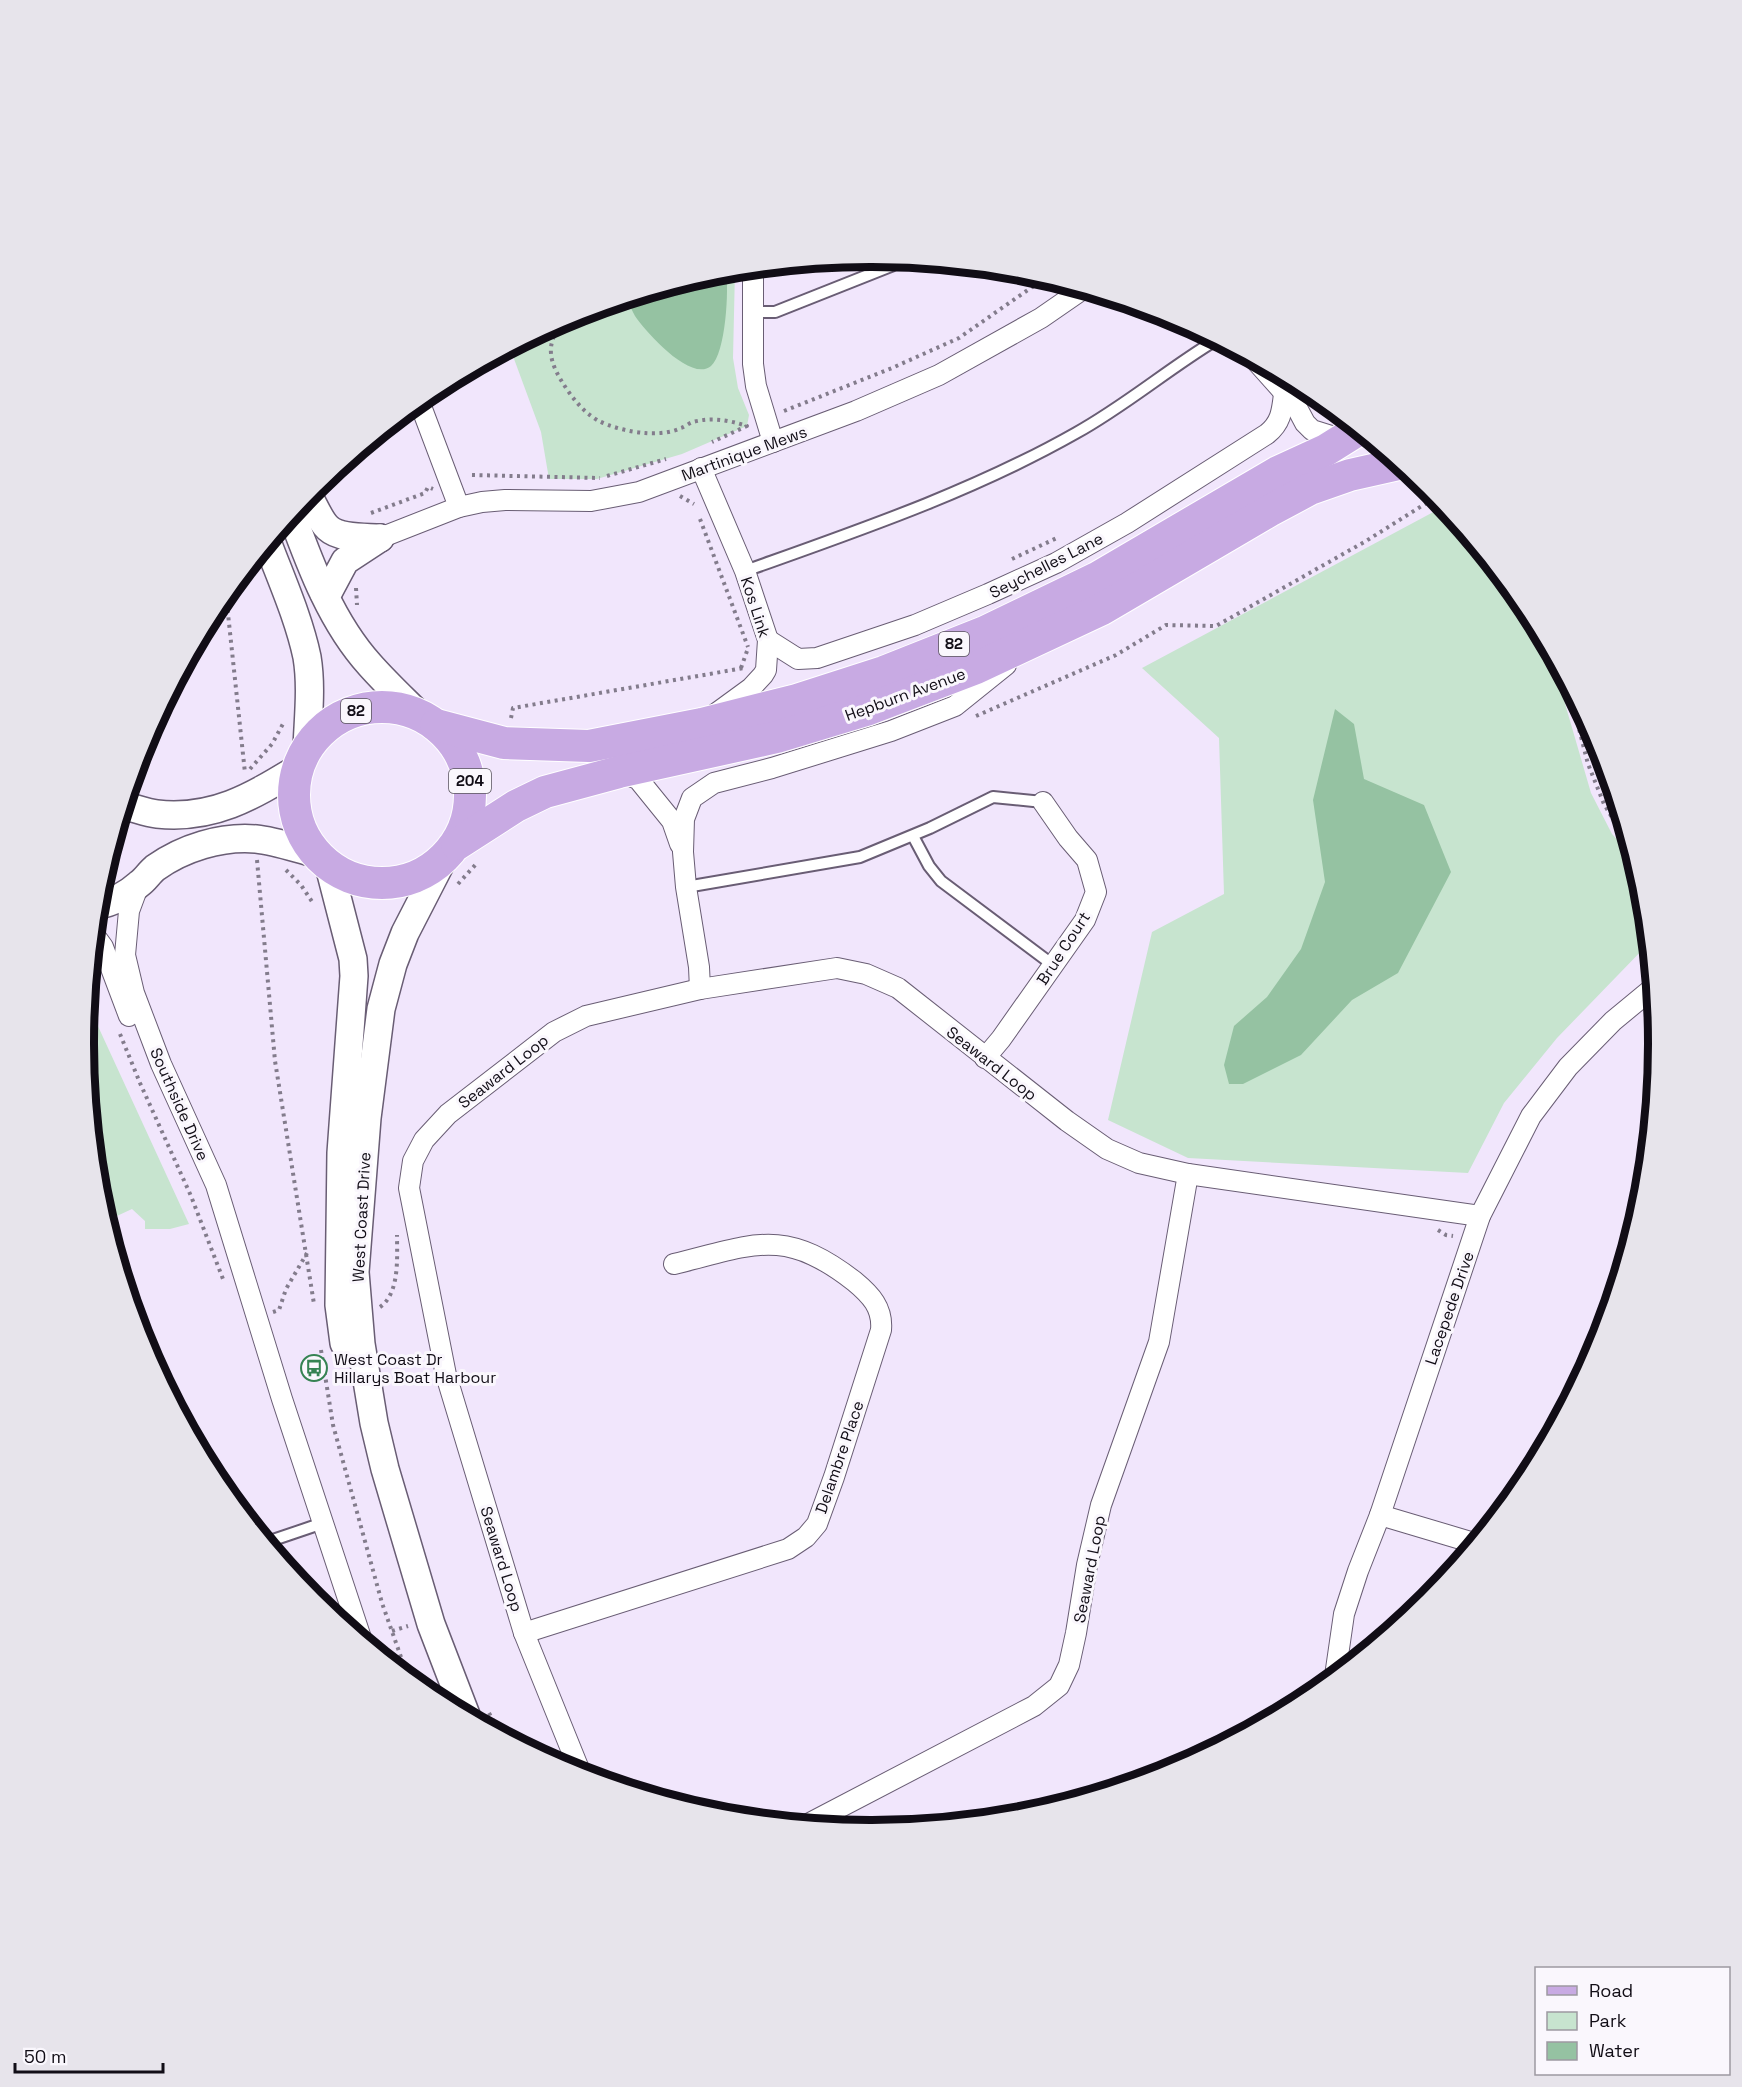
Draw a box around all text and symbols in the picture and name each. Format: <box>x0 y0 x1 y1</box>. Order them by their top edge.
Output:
street label: Martinique Mews <box>679 421 810 486</box>
street label: Seychelles Lane <box>986 528 1107 603</box>
street label: Kos Link <box>736 574 775 641</box>
road number: 82 <box>939 632 969 656</box>
street label: Hepburn Avenue <box>842 663 968 726</box>
road number: 82 <box>341 699 371 723</box>
road number: 204 <box>449 769 491 793</box>
street label: Brue Court <box>1032 908 1095 989</box>
street label: Seaward Loop <box>942 1022 1041 1105</box>
street label: Seaward Loop <box>454 1030 553 1113</box>
street label: Southside Drive <box>145 1045 214 1164</box>
street label: West Coast Drive <box>348 1151 375 1283</box>
street label: Lacepede Drive <box>1420 1249 1479 1368</box>
place label: West Coast Dr Hillarys Boat Harbour <box>334 1349 496 1388</box>
bus stop icon: West Coast Dr Hillarys Boat Harbour <box>299 1353 329 1383</box>
street label: Delambre Place <box>810 1398 869 1516</box>
street label: Seaward Loop <box>476 1504 528 1614</box>
street label: Seaward Loop <box>1069 1514 1110 1625</box>
legend <box>1535 1967 1730 2075</box>
text: Road <box>1589 1979 1633 2002</box>
text: Park <box>1589 2009 1627 2032</box>
scale bar <box>15 2036 164 2074</box>
text: Water <box>1589 2039 1640 2062</box>
text: 50 m <box>24 2045 66 2068</box>

